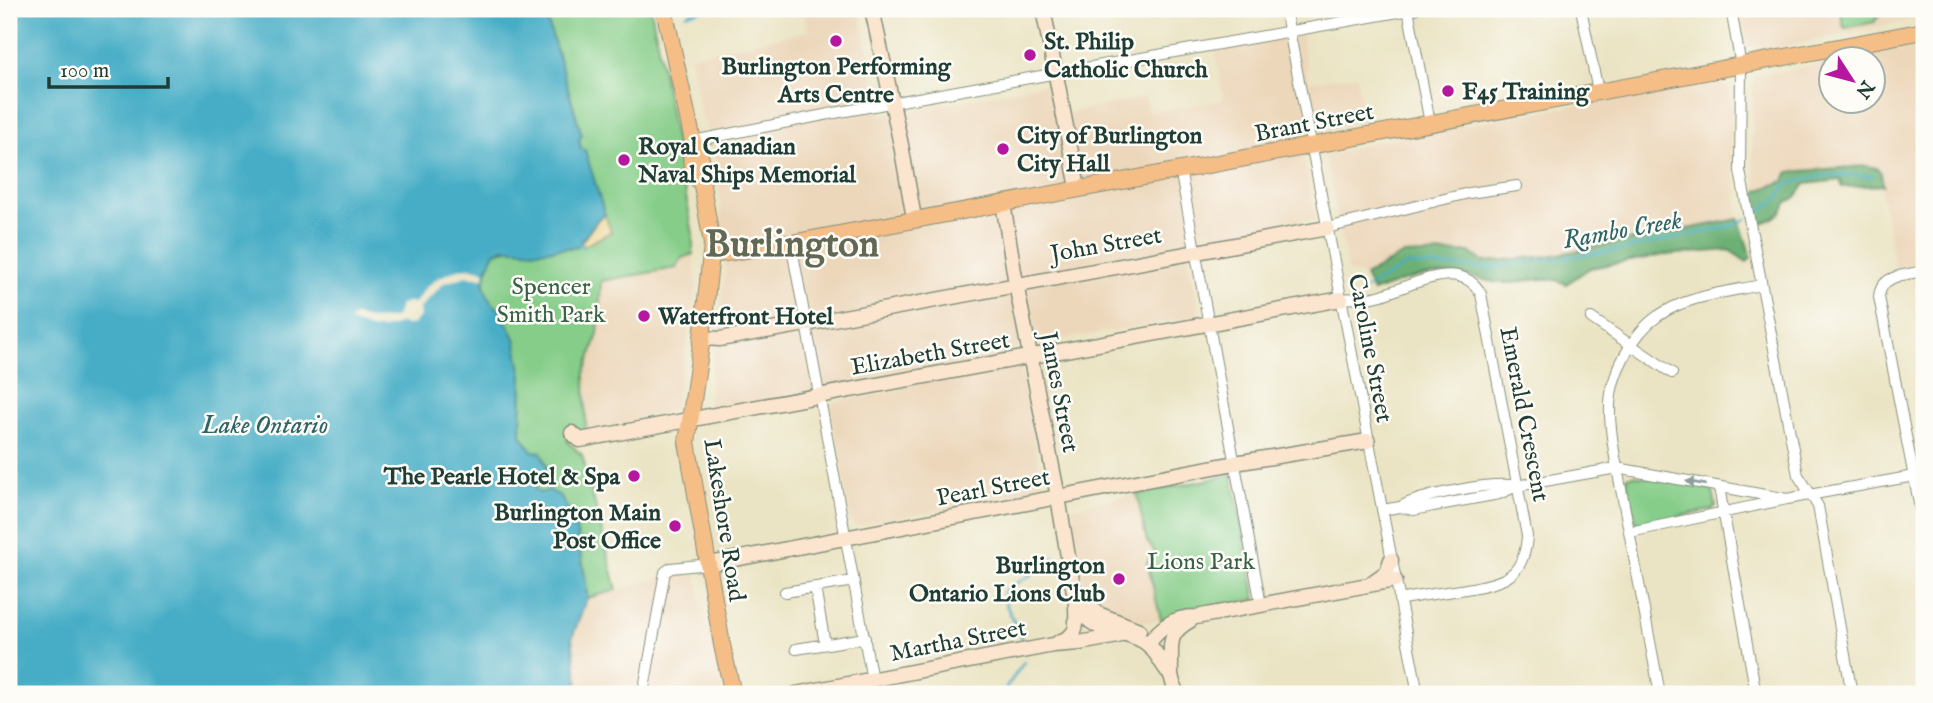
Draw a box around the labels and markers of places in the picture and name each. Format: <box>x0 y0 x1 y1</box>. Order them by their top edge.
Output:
place label: St. Philip Catholic Church <box>1044 27 1208 86</box>
marker: Burlington Performing Arts Centre <box>828 33 844 49</box>
marker: St. Philip Catholic Church <box>1022 47 1038 63</box>
place label: Burlington Performing Arts Centre <box>721 52 952 111</box>
place label: F45 Training <box>1462 77 1590 108</box>
marker: F45 Training <box>1440 83 1456 99</box>
place label: City of Burlington City Hall <box>1017 121 1203 180</box>
place label: Royal Canadian Naval Ships Memorial <box>637 132 856 191</box>
marker: City of Burlington City Hall <box>995 141 1011 157</box>
marker: Royal Canadian Naval Ships Memorial <box>616 152 632 168</box>
place label: Waterfront Hotel <box>657 302 834 333</box>
marker: Waterfront Hotel <box>636 308 652 324</box>
place label: The Pearle Hotel & Spa <box>383 462 621 493</box>
marker: The Pearle Hotel & Spa <box>626 468 642 484</box>
place label: Burlington Main Post Office <box>494 498 661 557</box>
marker: Burlington Main Post Office <box>667 518 683 534</box>
place label: Burlington Ontario Lions Club <box>909 551 1105 610</box>
marker: Burlington Ontario Lions Club <box>1111 571 1127 587</box>

